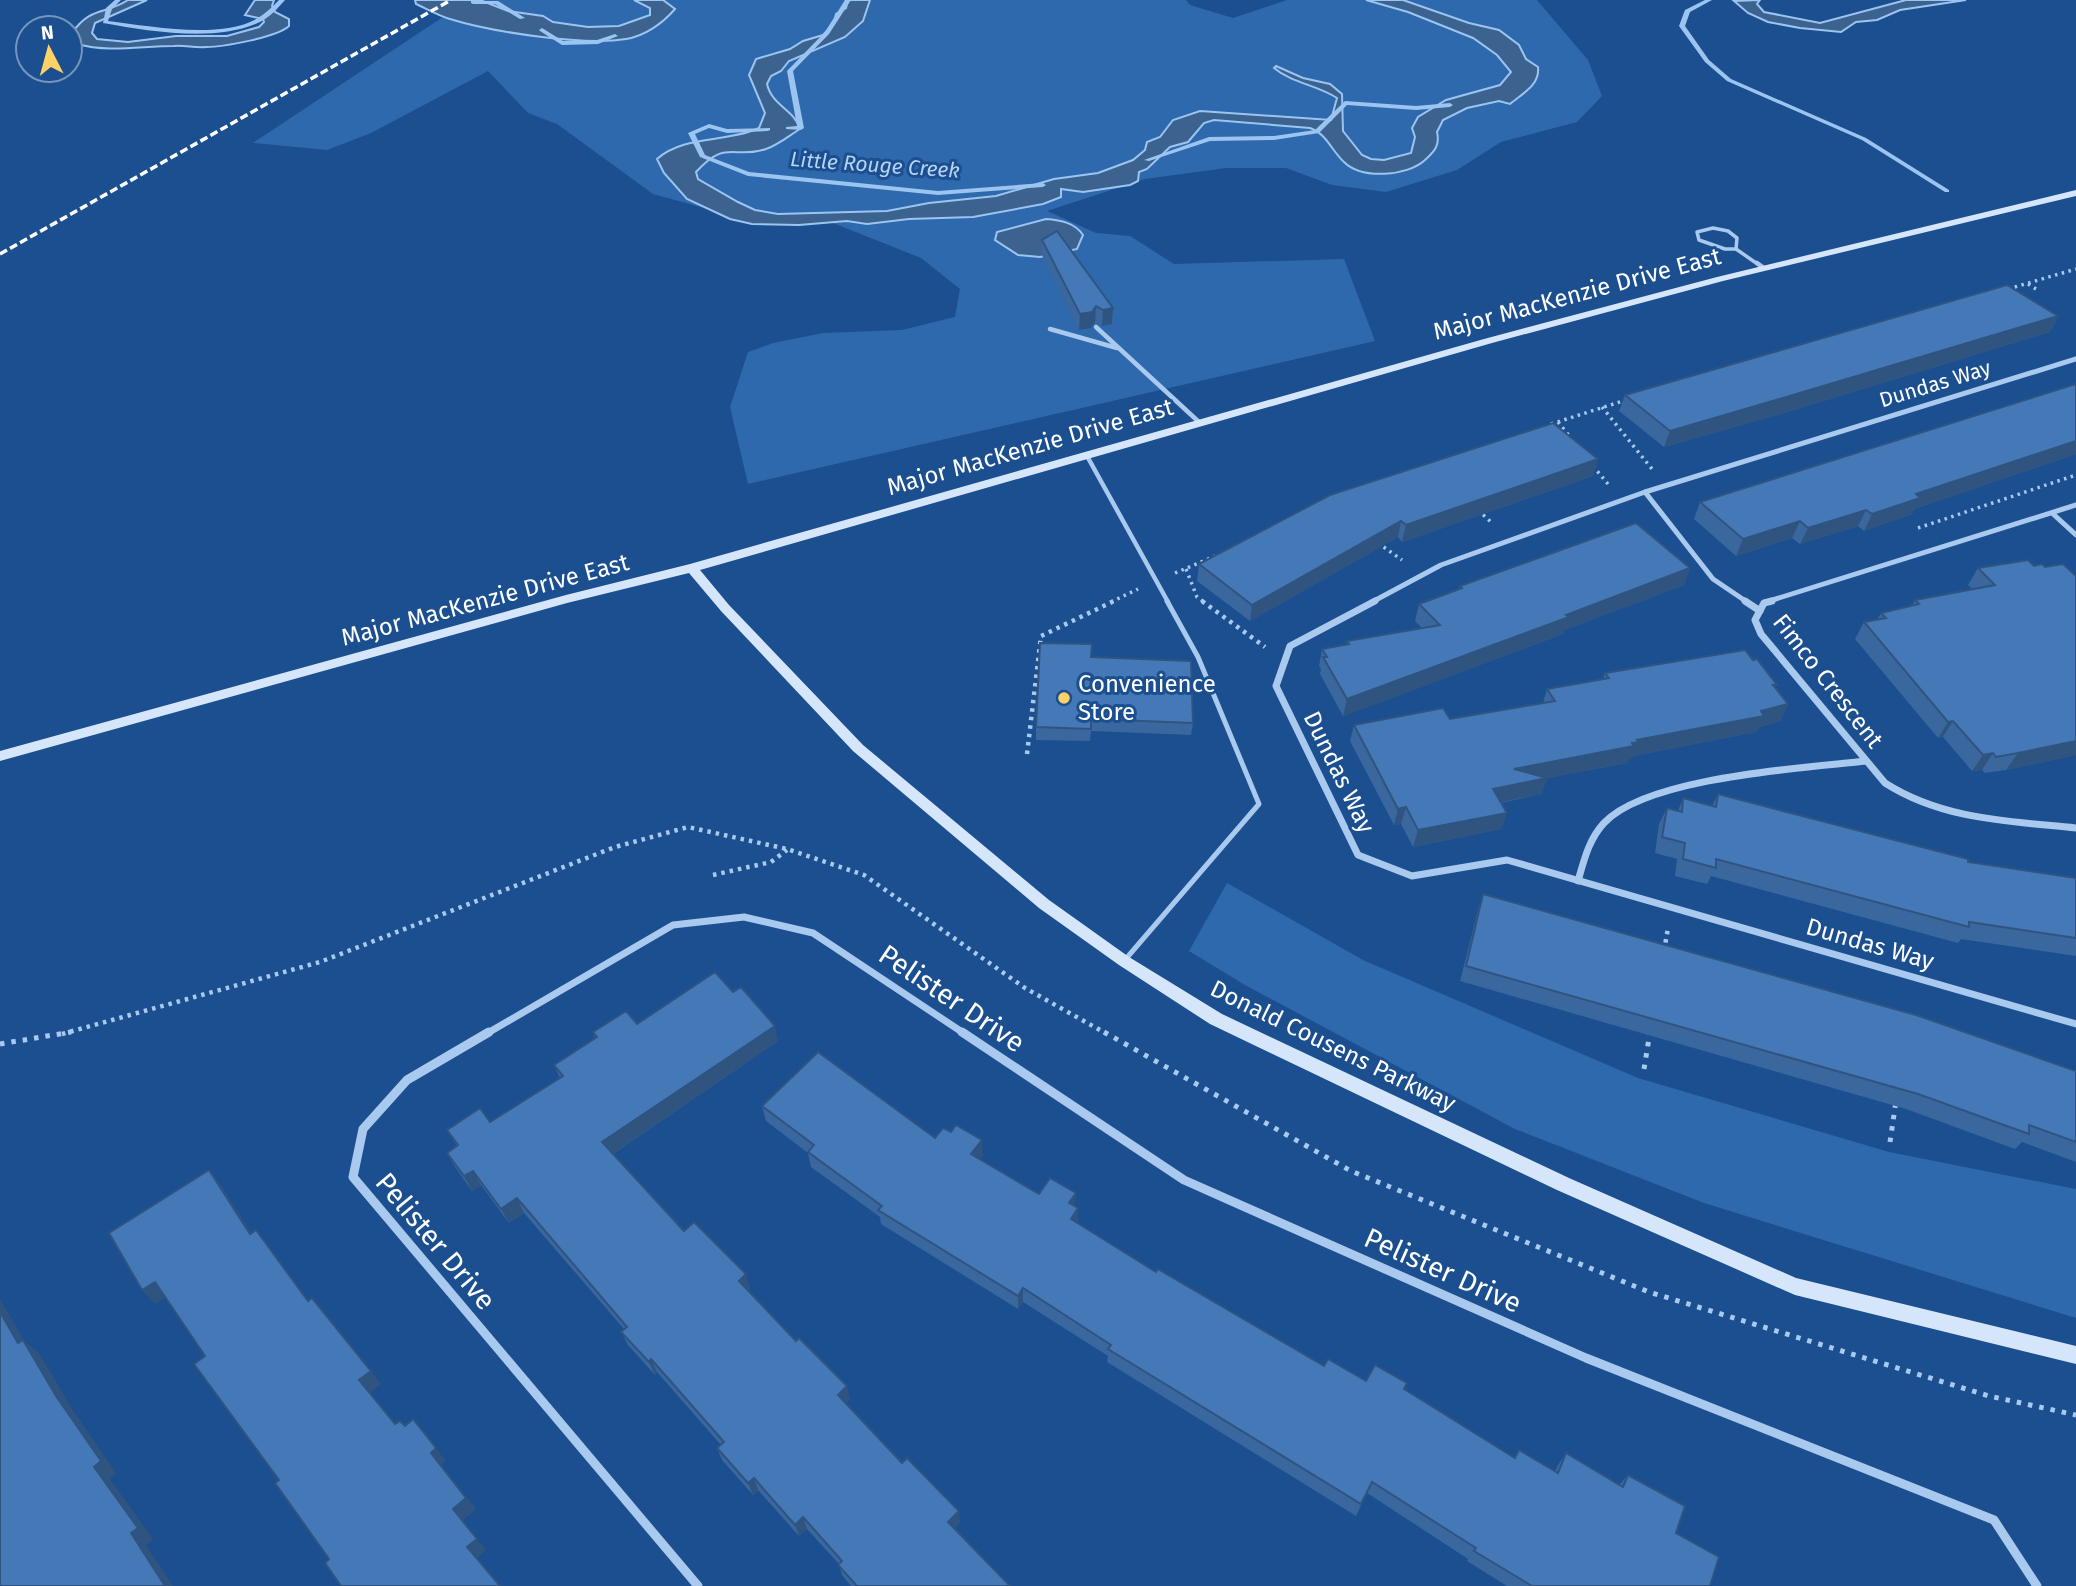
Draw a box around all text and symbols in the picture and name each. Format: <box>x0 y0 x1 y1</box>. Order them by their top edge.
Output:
north arrow <box>14 14 84 84</box>
text: N <box>40 20 55 45</box>
water label: Little Rouge Creek <box>789 146 961 184</box>
street label: Major MacKenzie Drive East <box>1430 242 1724 346</box>
street label: Dundas Way <box>1876 355 1995 413</box>
street label: Major MacKenzie Drive East <box>884 393 1177 501</box>
street label: Major MacKenzie Drive East <box>338 548 632 652</box>
street label: Fimco Crescent <box>1767 608 1889 754</box>
place label: Convenience Store <box>1078 670 1216 726</box>
marker: Convenience Store <box>1056 690 1072 706</box>
street label: Dundas Way <box>1298 707 1381 838</box>
street label: Dundas Way <box>1803 912 1937 976</box>
street label: Pelister Drive <box>873 938 1031 1059</box>
street label: Donald Cousens Parkway <box>1206 974 1460 1118</box>
street label: Pelister Drive <box>369 1166 502 1317</box>
street label: Pelister Drive <box>1359 1221 1527 1320</box>

